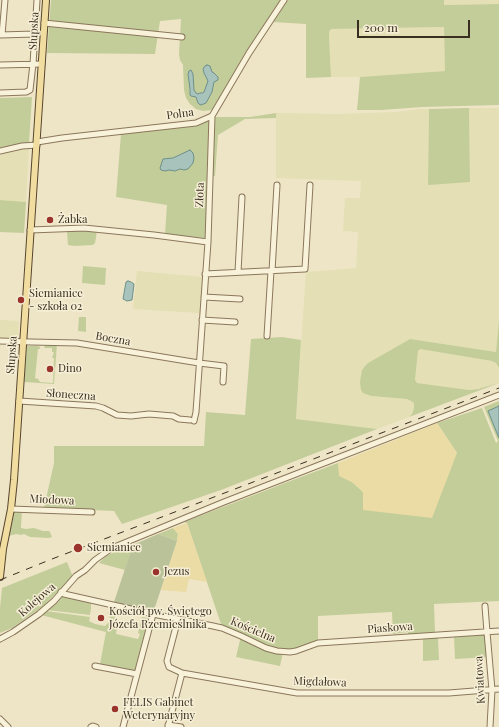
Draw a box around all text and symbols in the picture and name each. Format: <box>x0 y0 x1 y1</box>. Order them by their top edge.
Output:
street label: Słupska <box>26 12 42 50</box>
scale bar <box>359 12 472 38</box>
text: 200 m <box>364 19 398 35</box>
street label: Polna <box>166 106 194 122</box>
street label: Złota <box>193 182 207 208</box>
place label: Żabka <box>58 213 88 227</box>
marker: Żabka <box>45 215 55 225</box>
place label: Siemianice - szkoła 02 <box>29 287 83 313</box>
marker: Siemianice - szkoła 02 <box>16 295 26 305</box>
street label: Boczna <box>94 329 132 349</box>
street label: Słupska <box>4 335 20 375</box>
place label: Dino <box>58 362 82 376</box>
marker: Dino <box>45 364 55 374</box>
street label: Słoneczna <box>46 387 96 403</box>
street label: Miodowa <box>29 492 75 508</box>
place label: Siemianice <box>87 541 141 555</box>
marker: Siemianice <box>72 542 84 554</box>
place label: Jezus <box>164 565 189 579</box>
marker: Jezus <box>151 567 161 577</box>
street label: Kolejowa <box>16 580 58 620</box>
place label: Kościół pw. Świętego Józefa Rzemieślnika <box>109 605 212 631</box>
marker: Kościół pw. Świętego Józefa Rzemieślnika <box>96 613 106 623</box>
street label: Kościelna <box>229 615 277 645</box>
street label: Piaskowa <box>367 620 413 636</box>
street label: Kwiatowa <box>472 656 488 704</box>
street label: Migdałowa <box>293 674 347 690</box>
place label: FELIS Gabinet Weterynaryjny <box>123 696 195 722</box>
marker: FELIS Gabinet Weterynaryjny <box>110 704 120 714</box>

